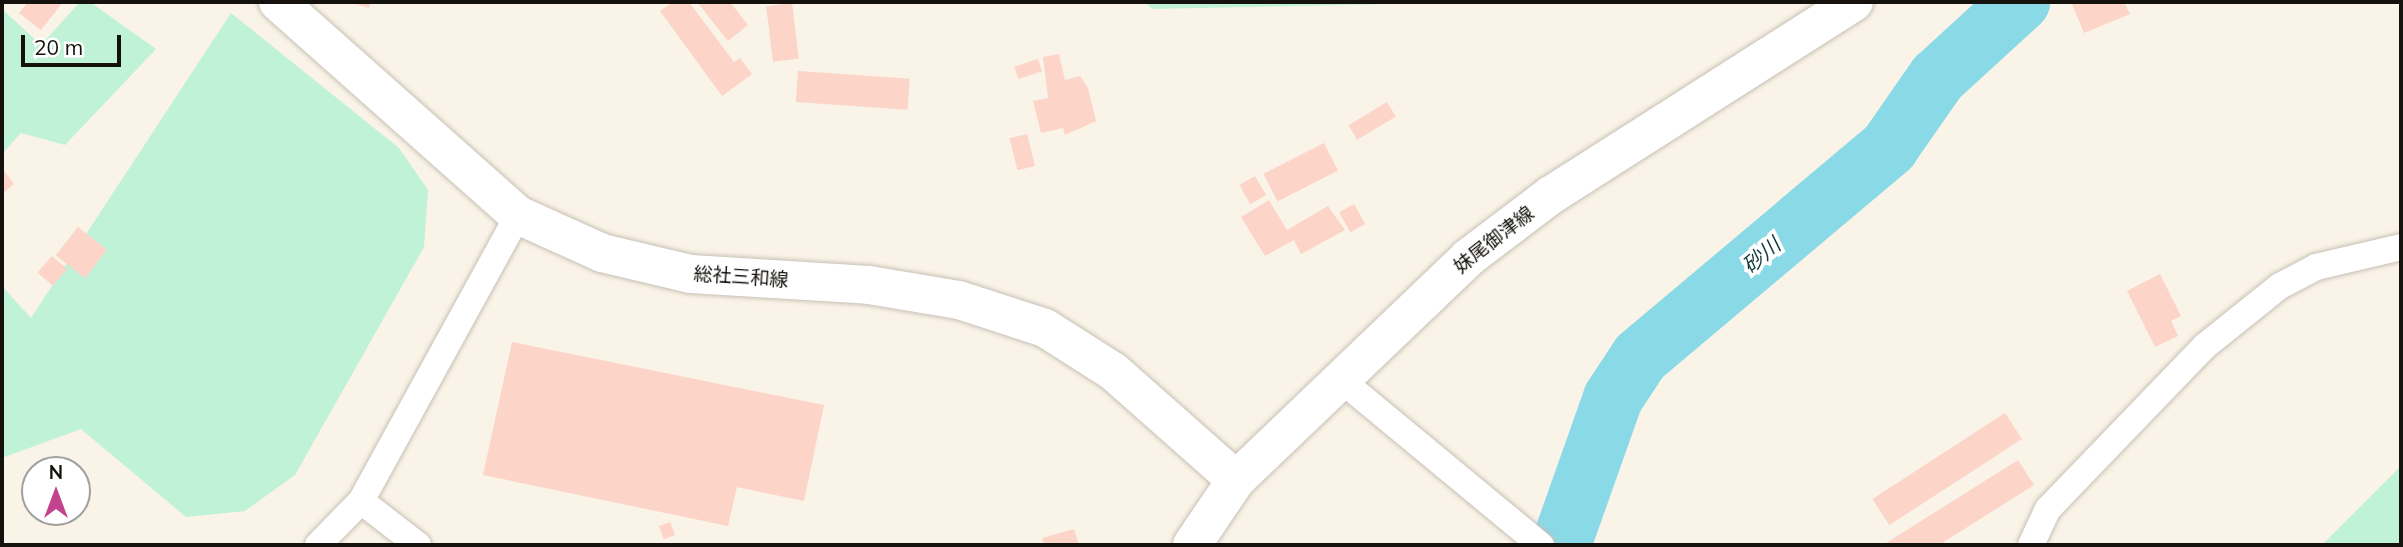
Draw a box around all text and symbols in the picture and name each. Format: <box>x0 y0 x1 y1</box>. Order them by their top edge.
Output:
scale bar <box>24 21 124 65</box>
text: 20 m <box>34 34 83 60</box>
street label: 妹尾御津線 <box>1450 202 1538 278</box>
water label: 砂川 <box>1737 232 1785 278</box>
street label: 総社三和線 <box>693 262 789 292</box>
north arrow <box>21 456 91 526</box>
text: N <box>49 460 63 484</box>

